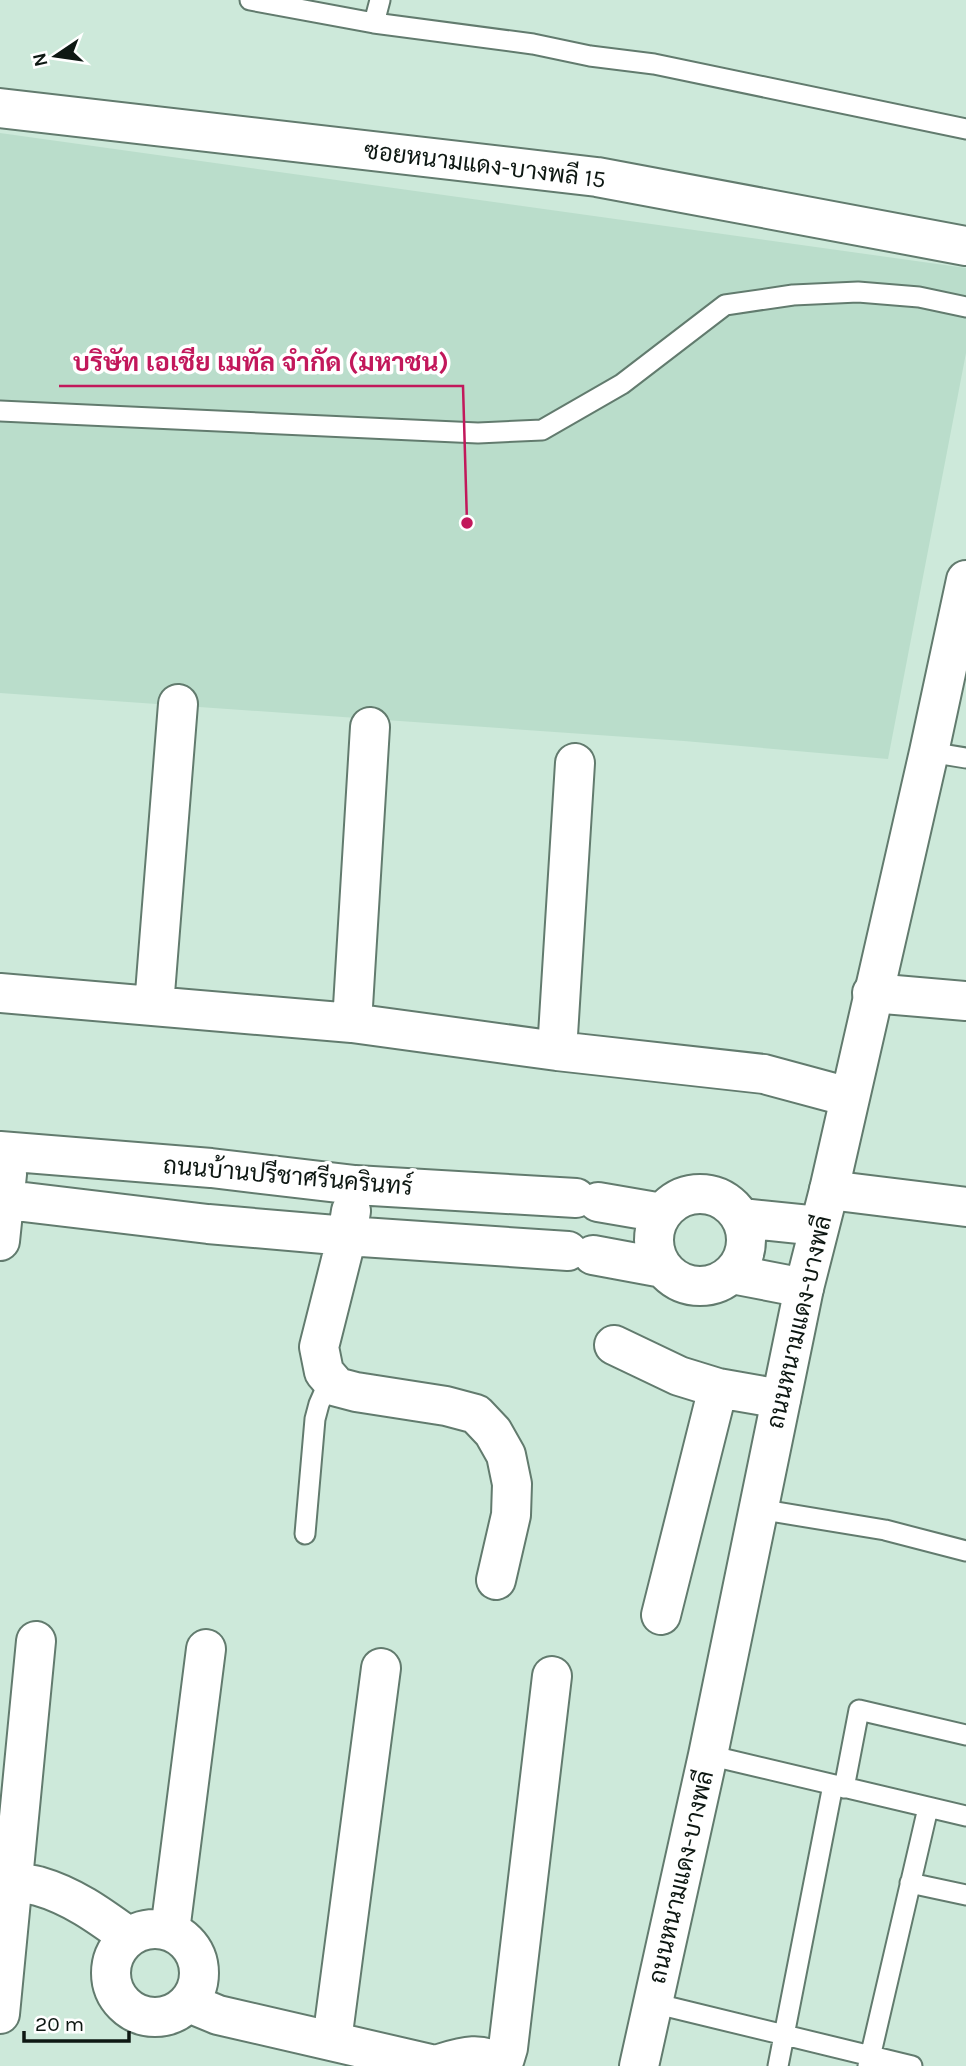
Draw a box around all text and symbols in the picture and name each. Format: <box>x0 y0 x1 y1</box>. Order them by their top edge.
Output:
north arrow <box>21 21 91 91</box>
text: N <box>28 50 53 69</box>
street label: ซอยหนามแดง-บางพลี 15 <box>363 135 608 194</box>
callout: บริษัท เอเชีย เมทัล จำกัด (มหาชน) <box>59 339 463 386</box>
text: บริษัท เอเชีย เมทัล จำกัด (มหาชน) <box>73 347 449 378</box>
street label: ถนนบ้านปรีชาศรีนครินทร์ <box>162 1149 414 1201</box>
street label: ถนนหนามแดง-บางพลี <box>760 1212 837 1431</box>
street label: ถนนหนามแดง-บางพลี <box>642 1767 719 1986</box>
scale bar <box>24 2000 130 2044</box>
text: 20 m <box>35 2012 84 2036</box>

